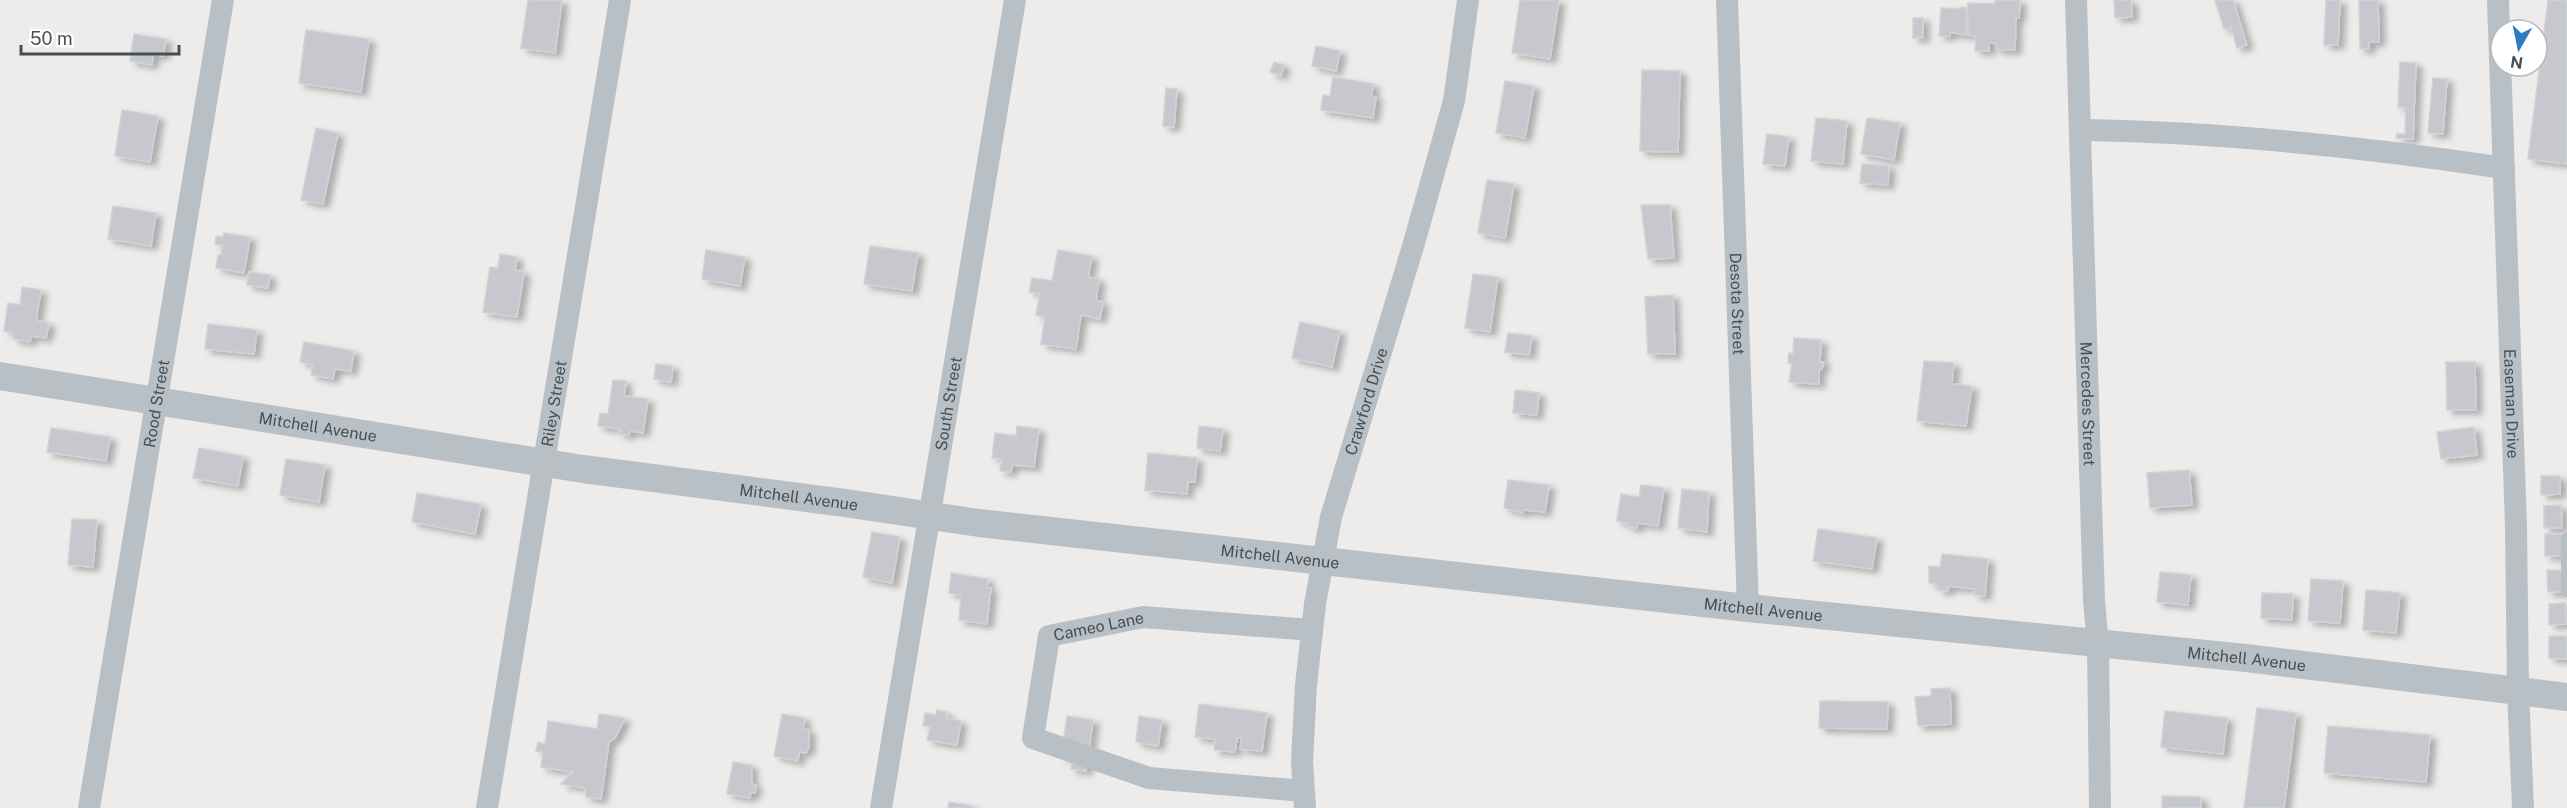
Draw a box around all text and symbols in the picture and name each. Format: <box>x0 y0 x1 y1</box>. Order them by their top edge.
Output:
scale bar <box>21 18 178 56</box>
north arrow <box>2489 18 2549 78</box>
text: 50 m <box>30 28 73 49</box>
text: N <box>2509 52 2524 73</box>
street label: Desota Street <box>1726 252 1749 355</box>
street label: Mercedes Street <box>2077 341 2099 466</box>
street label: Crawford Drive <box>1341 345 1391 457</box>
street label: Easeman Drive <box>2500 349 2523 459</box>
street label: South Street <box>931 355 965 452</box>
street label: Rood Street <box>139 358 173 449</box>
street label: Riley Street <box>537 359 570 448</box>
street label: Mitchell Avenue <box>258 408 378 446</box>
street label: Mitchell Avenue <box>738 480 859 514</box>
street label: Mitchell Avenue <box>1220 540 1341 572</box>
street label: Mitchell Avenue <box>1703 594 1824 625</box>
street label: Cameo Lane <box>1052 608 1145 644</box>
street label: Mitchell Avenue <box>2186 643 2307 675</box>

